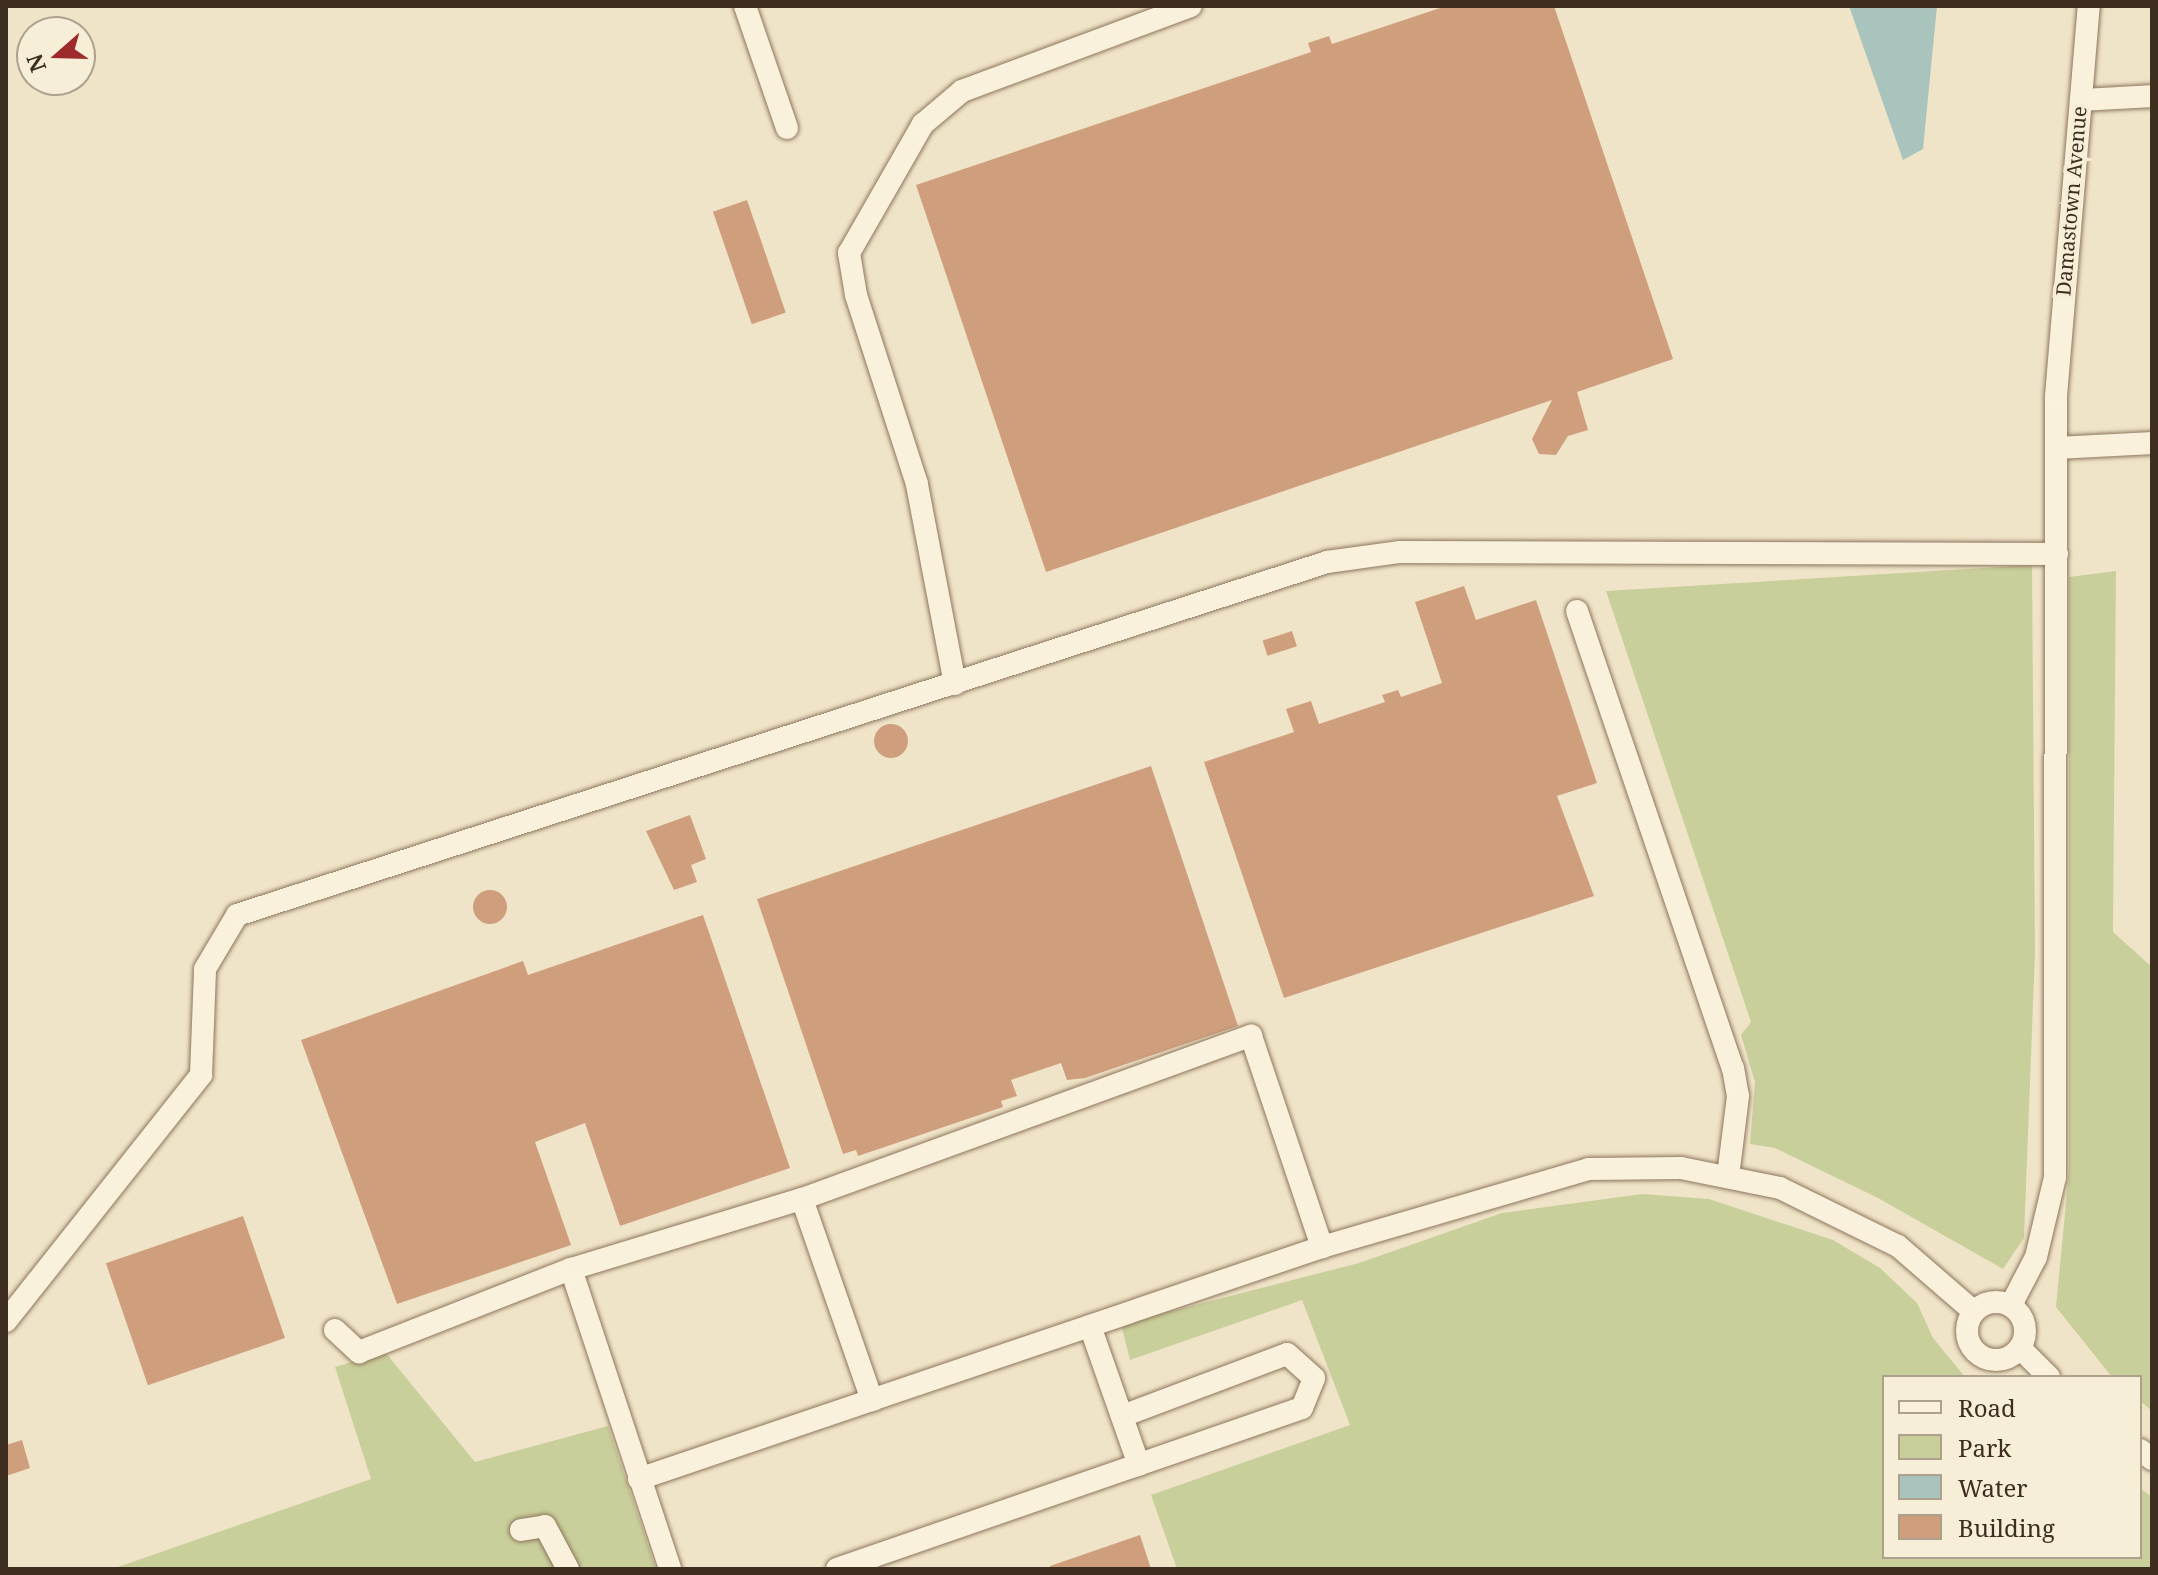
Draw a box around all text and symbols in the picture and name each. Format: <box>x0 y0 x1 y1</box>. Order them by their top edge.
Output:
north arrow <box>16 16 96 96</box>
text: N <box>18 50 52 77</box>
street label: Damastown Avenue <box>2051 105 2091 297</box>
legend <box>1882 1375 2142 1559</box>
text: Road <box>1958 1391 2016 1424</box>
text: Park <box>1958 1431 2011 1464</box>
text: Water <box>1958 1471 2028 1504</box>
text: Building <box>1958 1511 2055 1544</box>

